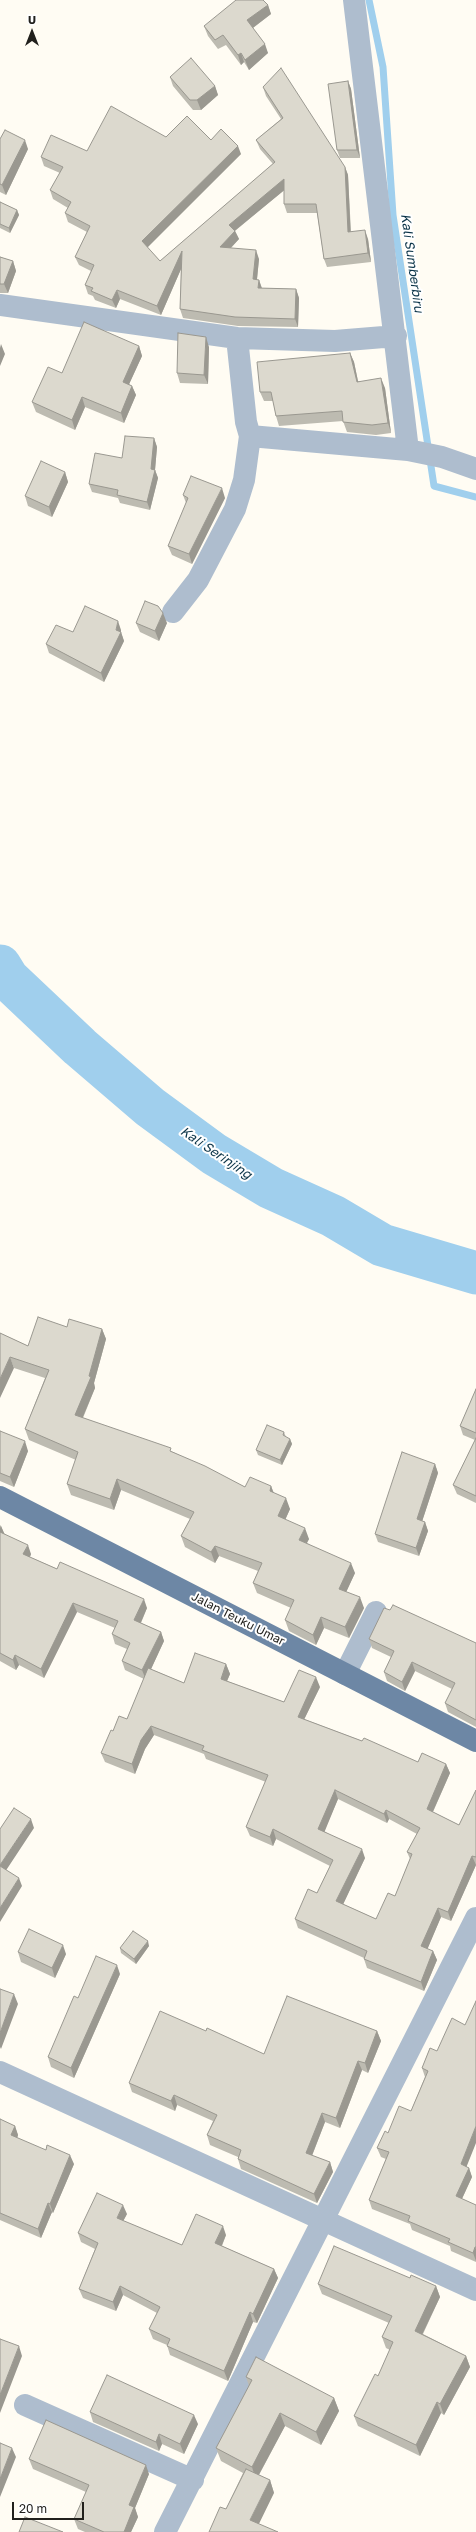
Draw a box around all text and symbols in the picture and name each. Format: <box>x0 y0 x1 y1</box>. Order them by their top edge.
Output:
north arrow <box>12 12 52 52</box>
text: U <box>28 13 36 26</box>
water label: Kali Sumberbiru <box>397 213 427 313</box>
water label: Kali Serinjing <box>177 1123 255 1183</box>
street label: Jalan Teuku Umar <box>189 1589 287 1649</box>
scale bar <box>14 2494 86 2520</box>
text: 20 m <box>19 2501 47 2516</box>

